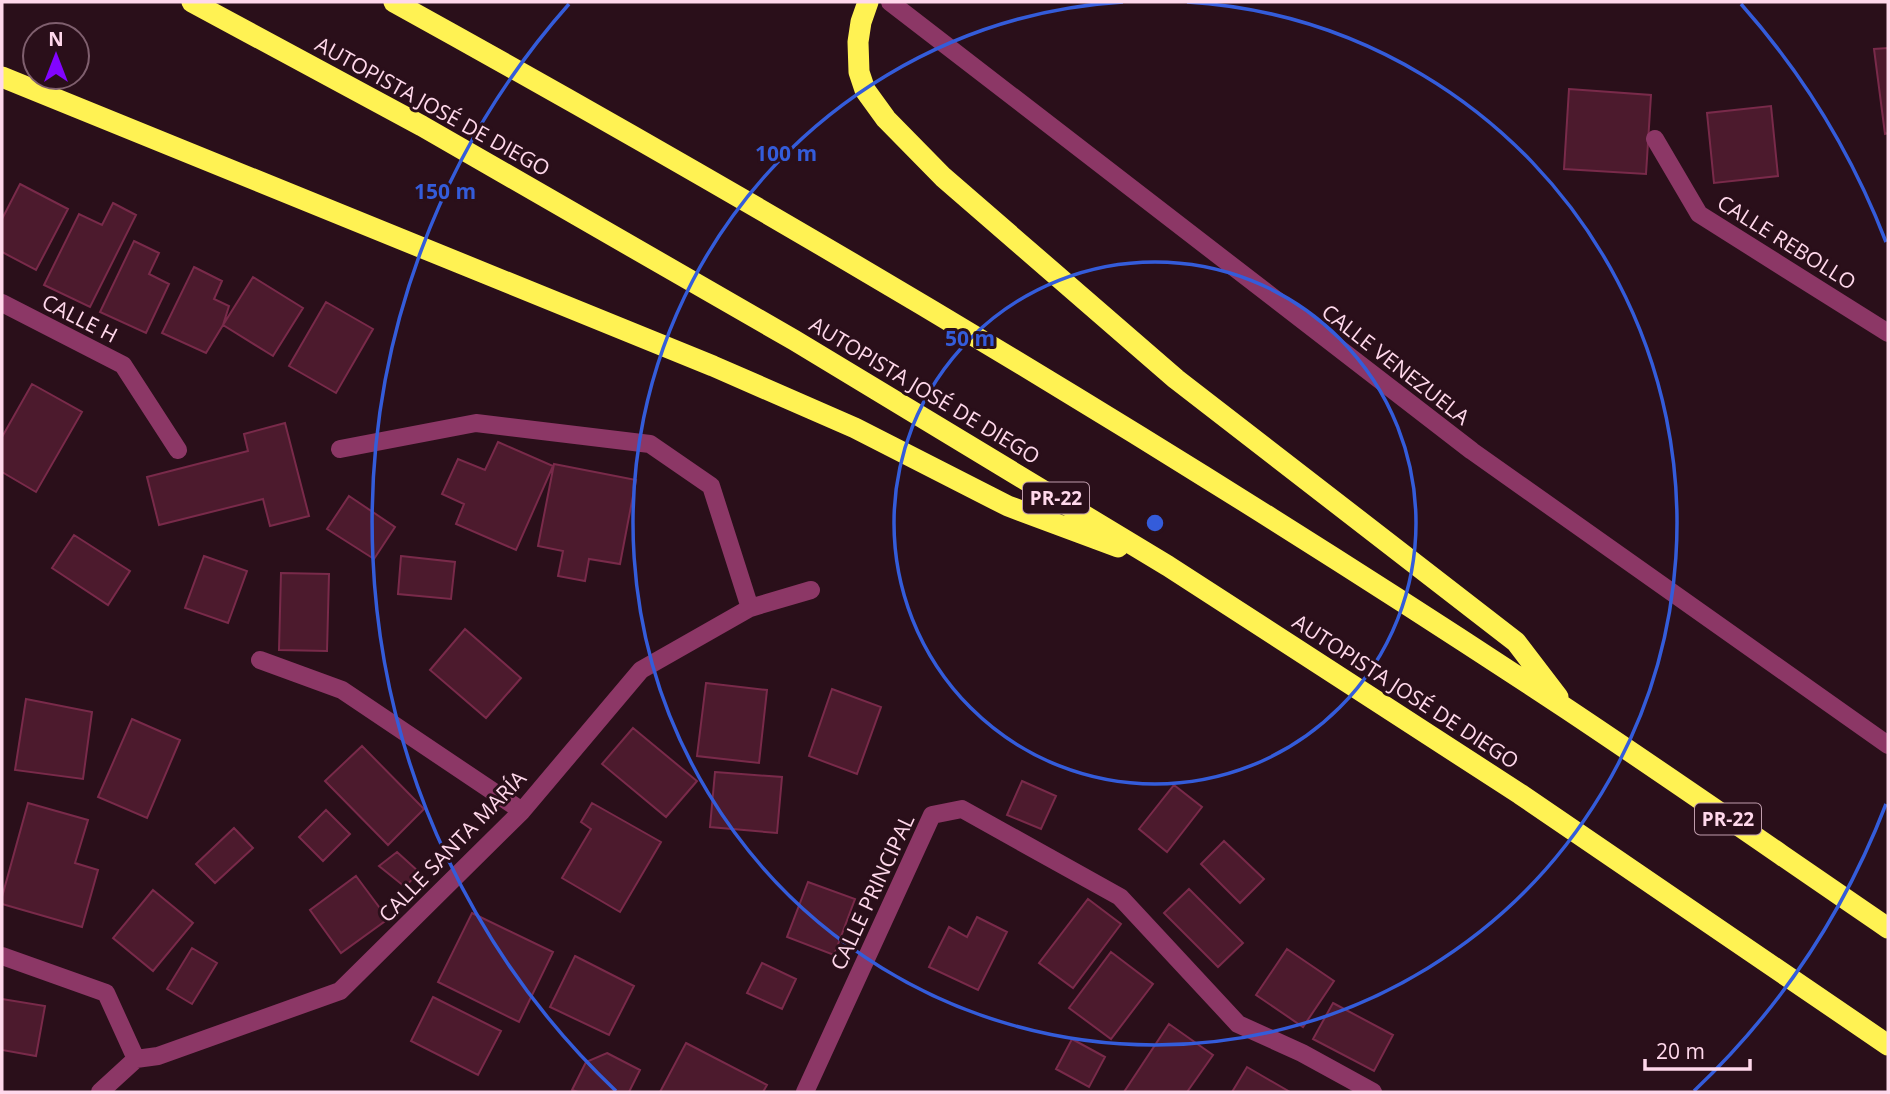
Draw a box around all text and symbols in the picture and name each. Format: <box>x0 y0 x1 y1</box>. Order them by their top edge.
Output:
north arrow <box>21 21 91 91</box>
text: N <box>48 26 64 52</box>
street label: AUTOPISTA JOSÉ DE DIEGO <box>311 30 555 182</box>
text: 100 m <box>755 139 817 167</box>
text: 150 m <box>414 177 476 205</box>
street label: CALLE REBOLLO <box>1712 188 1862 296</box>
street label: CALLE H <box>38 287 122 349</box>
street label: CALLE VENEZUELA <box>1316 297 1476 431</box>
street label: AUTOPISTA JOSÉ DE DIEGO <box>805 310 1045 470</box>
text: 50 m <box>945 324 995 352</box>
road number: PR-22 <box>1023 482 1089 513</box>
centre of rings <box>1143 511 1167 535</box>
street label: AUTOPISTA JOSÉ DE DIEGO <box>1288 607 1524 775</box>
street label: CALLE SANTA MARÍA <box>372 764 532 928</box>
road number: PR-22 <box>1695 804 1761 834</box>
street label: CALLE PRINCIPAL <box>824 810 920 974</box>
scale bar <box>1645 1028 1750 1072</box>
text: 20 m <box>1656 1037 1705 1065</box>

